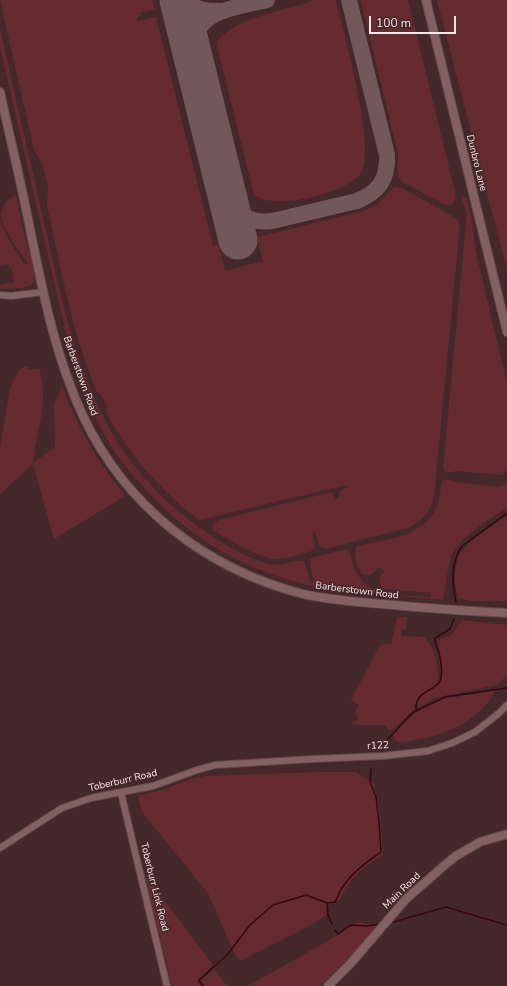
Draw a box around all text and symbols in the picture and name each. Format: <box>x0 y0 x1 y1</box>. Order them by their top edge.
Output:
scale bar <box>371 8 458 34</box>
text: 100 m <box>376 15 411 31</box>
street label: Dunbro Lane <box>463 133 489 193</box>
street label: Barberstown Road <box>60 335 100 417</box>
street label: Barberstown Road <box>315 580 399 602</box>
street label: r122 <box>367 739 389 753</box>
street label: Toberburr Road <box>88 767 158 795</box>
street label: Toberburr Link Road <box>137 841 171 933</box>
street label: Main Road <box>381 870 423 912</box>

